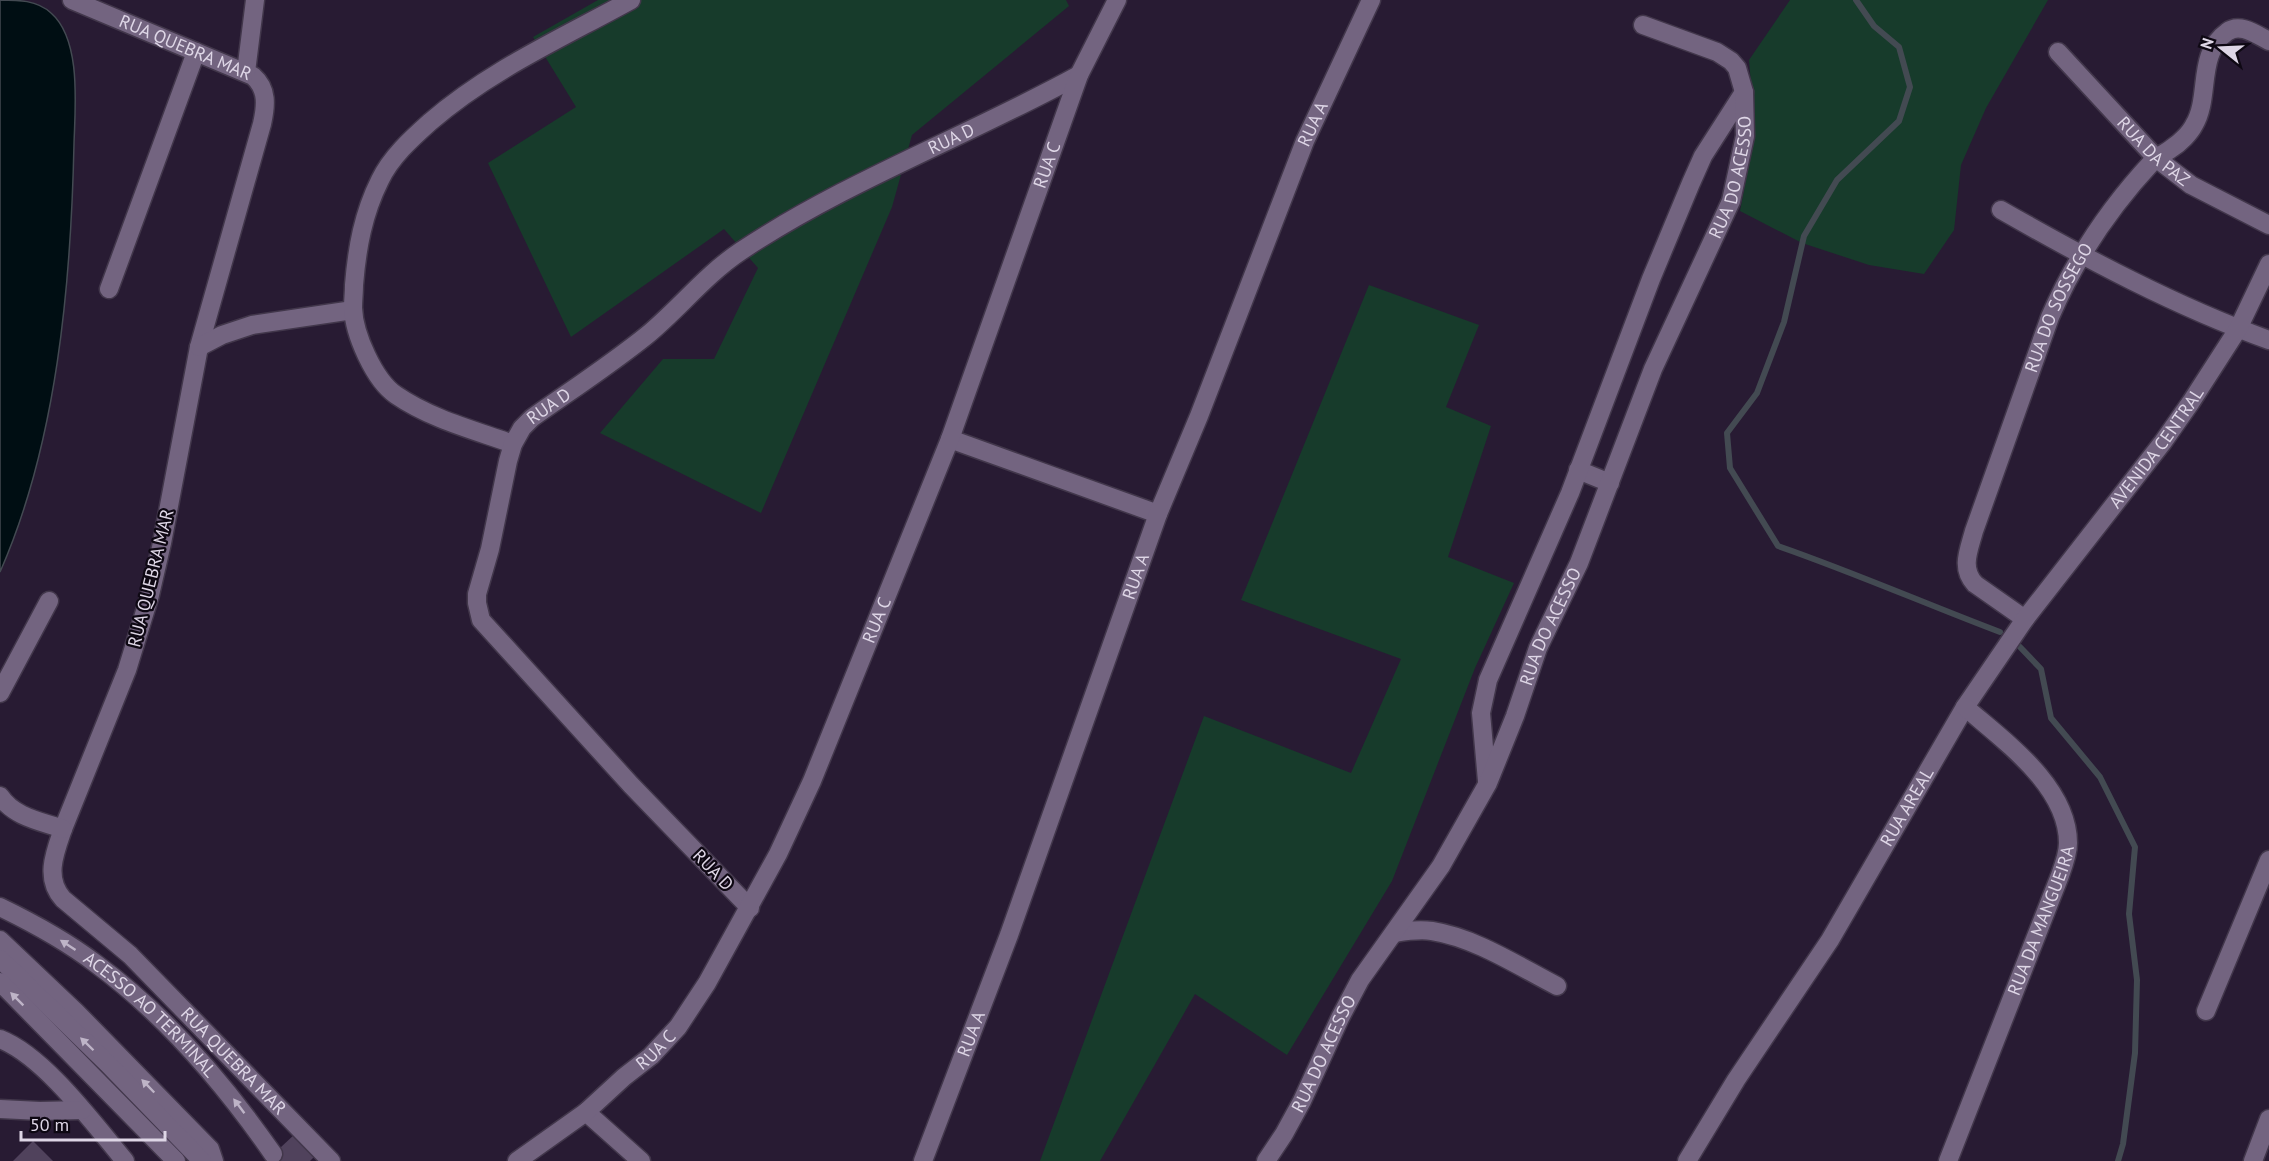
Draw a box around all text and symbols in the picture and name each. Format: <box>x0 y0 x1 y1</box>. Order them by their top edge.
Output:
street label: RUA QUEBRA MAR <box>116 9 256 85</box>
north arrow <box>2191 18 2251 78</box>
text: N <box>2196 35 2218 51</box>
street label: RUA A <box>1292 97 1333 150</box>
street label: RUA DA PAZ <box>2112 111 2195 191</box>
street label: RUA DO ACESSO <box>1703 116 1756 242</box>
street label: RUA D <box>924 118 978 159</box>
street label: RUA C <box>1028 139 1065 191</box>
street label: RUA DO SOSSEGO <box>2019 238 2097 375</box>
street label: RUA D <box>522 382 575 429</box>
street label: AVENIDA CENTRAL <box>2104 383 2208 513</box>
street label: RUA QUEBRA MAR <box>122 506 179 649</box>
street label: RUA A <box>1117 550 1154 602</box>
street label: RUA DO ACESSO <box>1514 564 1586 688</box>
street label: RUA C <box>857 594 896 646</box>
street label: RUA AREAL <box>1875 763 1938 850</box>
street label: RUA D <box>688 844 739 895</box>
street label: RUA DA MANGUEIRA <box>2002 844 2079 999</box>
one-way arrow <box>60 939 76 951</box>
street label: ACESSO AO TERMINAL <box>79 946 222 1082</box>
street label: RUA DO ACESSO <box>1286 991 1361 1116</box>
one-way arrow <box>10 992 24 1007</box>
street label: RUA QUEBRA MAR <box>176 1002 292 1120</box>
street label: RUA A <box>952 1007 990 1060</box>
street label: RUA C <box>631 1025 680 1075</box>
one-way arrow <box>80 1037 95 1051</box>
one-way arrow <box>142 1080 156 1094</box>
one-way arrow <box>234 1099 246 1114</box>
scale bar <box>21 1104 165 1142</box>
text: 50 m <box>30 1113 69 1136</box>

